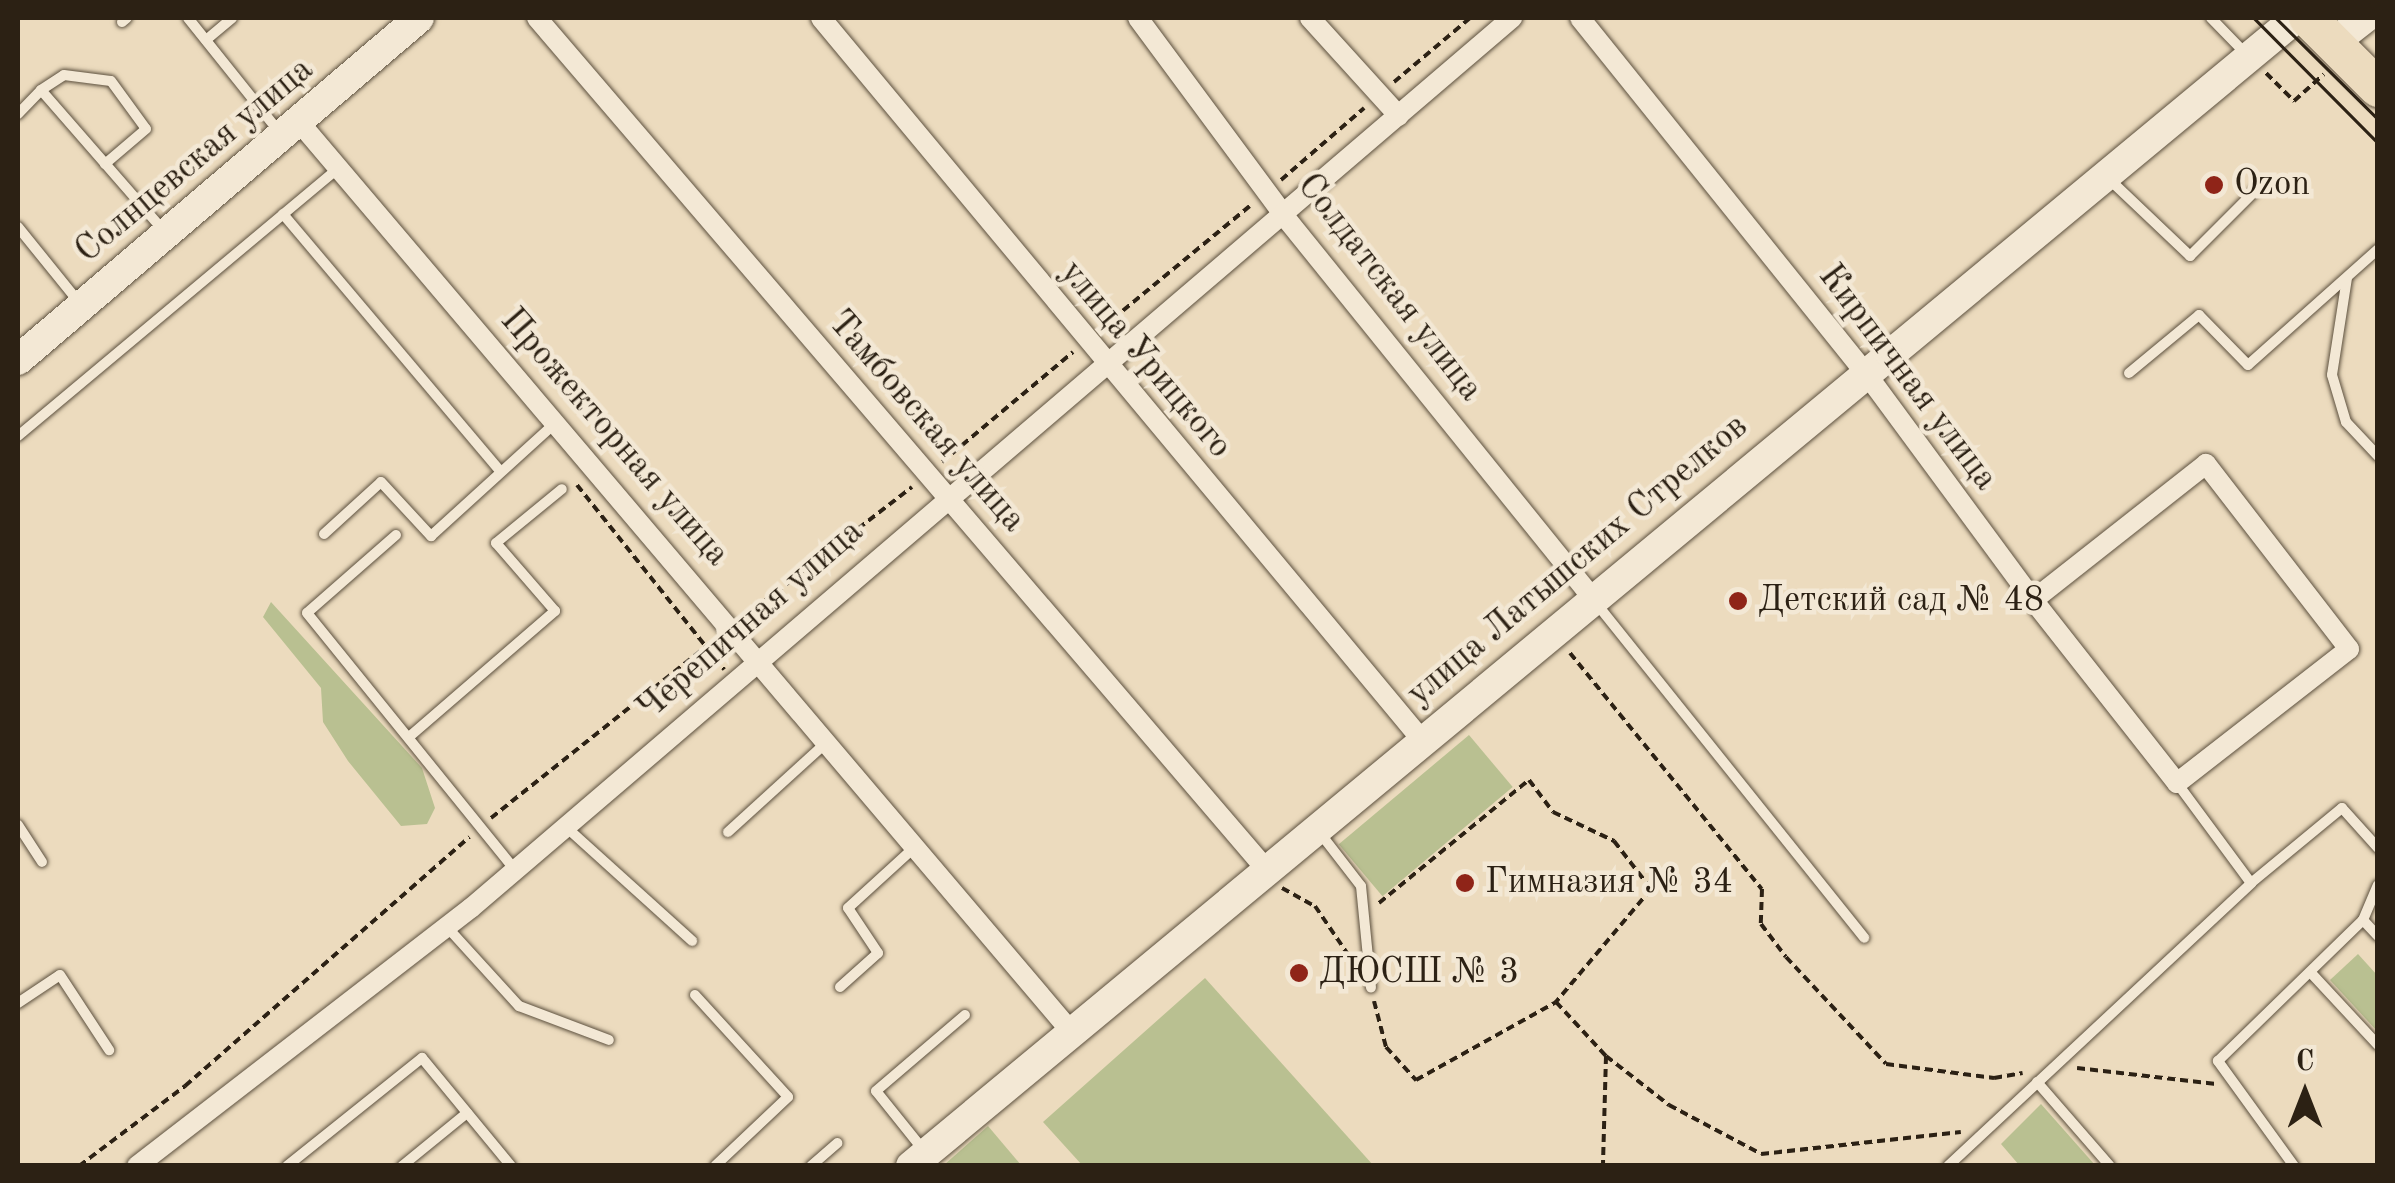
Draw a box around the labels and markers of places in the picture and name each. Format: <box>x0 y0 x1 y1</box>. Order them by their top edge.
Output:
place label: Ozon <box>2234 164 2310 206</box>
marker: Ozon <box>2203 174 2225 196</box>
place label: Детский сад № 48 <box>1758 580 2044 622</box>
marker: Детский сад № 48 <box>1727 590 1749 612</box>
place label: Гимназия № 34 <box>1485 862 1733 904</box>
marker: Гимназия № 34 <box>1454 872 1476 894</box>
place label: ДЮСШ № 3 <box>1319 952 1519 994</box>
marker: ДЮСШ № 3 <box>1288 962 1310 984</box>

